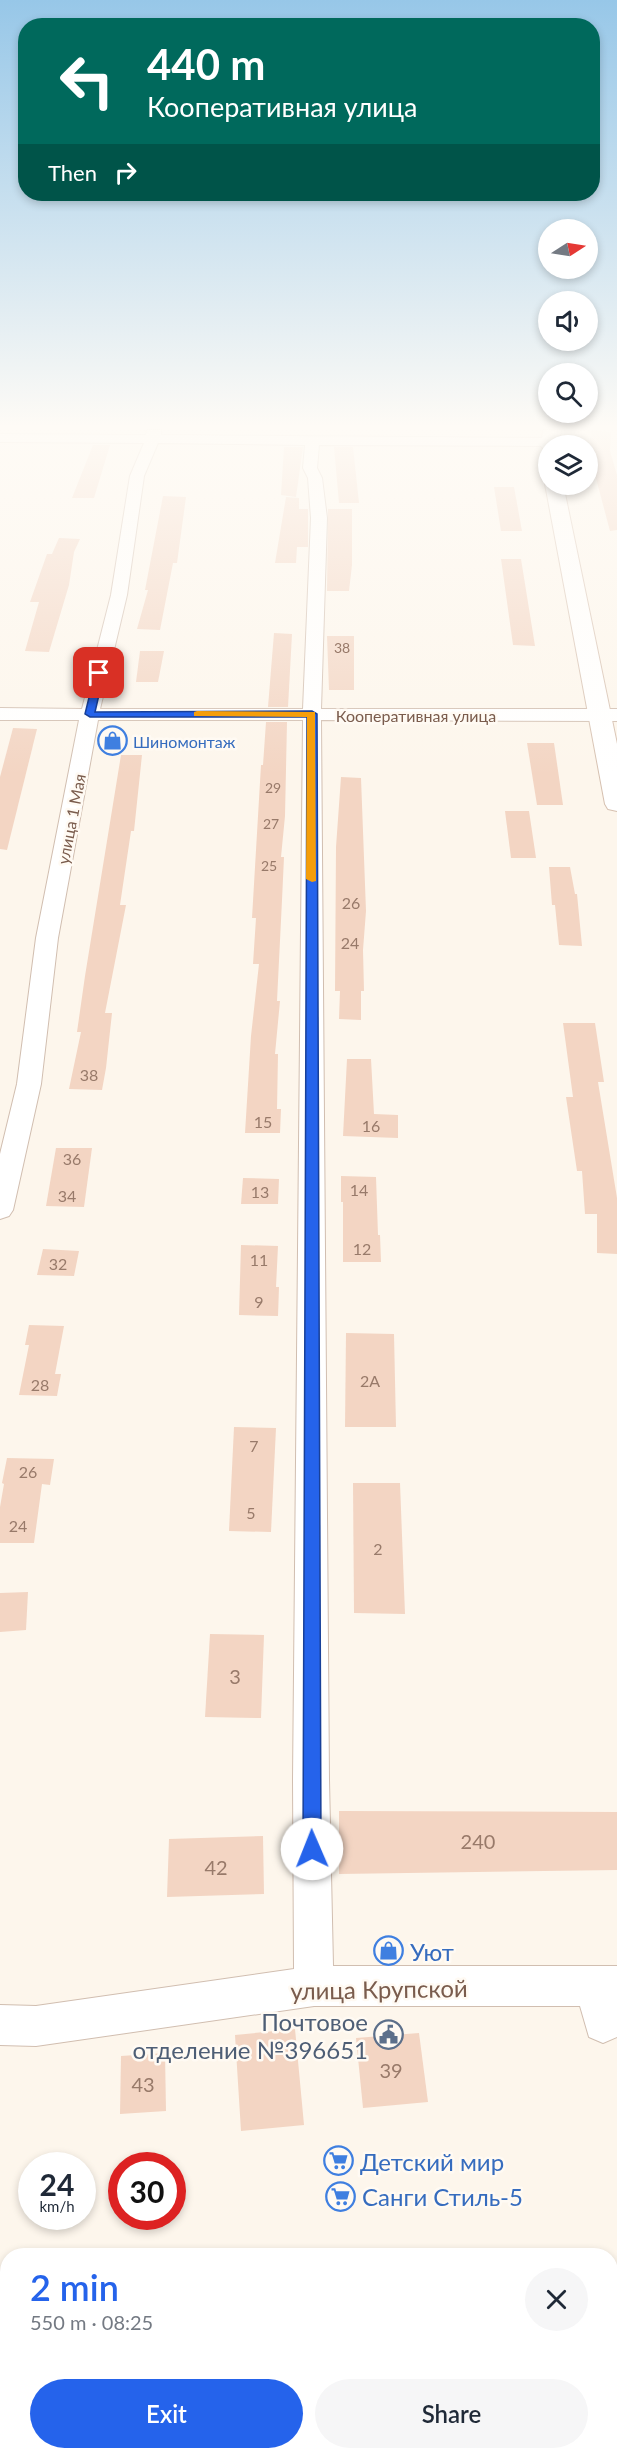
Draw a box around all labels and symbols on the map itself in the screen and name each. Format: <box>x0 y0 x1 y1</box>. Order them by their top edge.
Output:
north arrow <box>538 219 598 279</box>
house number: 38 <box>334 639 350 656</box>
pin <box>73 647 124 698</box>
street label: Кооперативная улица <box>336 706 496 725</box>
shop icon: Шиномонтаж <box>96 725 128 757</box>
place label: Шиномонтаж <box>133 732 236 751</box>
street label: улица 1 Мая <box>53 772 89 866</box>
house number: 29 <box>265 779 281 796</box>
house number: 27 <box>263 815 279 832</box>
house number: 25 <box>261 857 277 874</box>
house number: 26 <box>342 893 360 912</box>
house number: 24 <box>341 933 359 952</box>
house number: 38 <box>80 1065 98 1084</box>
house number: 15 <box>254 1112 272 1131</box>
house number: 16 <box>362 1116 380 1135</box>
house number: 36 <box>63 1149 81 1168</box>
house number: 14 <box>350 1180 368 1199</box>
house number: 13 <box>251 1182 269 1201</box>
house number: 34 <box>58 1186 76 1205</box>
house number: 12 <box>353 1239 371 1258</box>
house number: 11 <box>250 1250 268 1269</box>
house number: 32 <box>49 1254 67 1273</box>
house number: 9 <box>254 1292 264 1311</box>
house number: 2А <box>360 1371 380 1390</box>
house number: 28 <box>31 1375 49 1394</box>
house number: 7 <box>249 1436 259 1455</box>
house number: 26 <box>19 1462 37 1481</box>
house number: 5 <box>246 1503 256 1522</box>
house number: 24 <box>9 1516 27 1535</box>
house number: 2 <box>373 1539 383 1558</box>
house number: 3 <box>229 1664 241 1688</box>
position arrow <box>280 1817 344 1881</box>
house number: 240 <box>461 1829 495 1853</box>
house number: 42 <box>204 1855 228 1879</box>
shop icon: Уют <box>373 1935 405 1967</box>
place label: Уют <box>410 1937 454 1966</box>
street label: улица Крупской <box>290 1973 468 2005</box>
place label: Почтовое отделение №396651 <box>133 2007 368 2064</box>
public building icon: Почтовое отделение №396651 <box>373 2019 405 2051</box>
house number: 39 <box>379 2058 403 2082</box>
house number: 43 <box>131 2072 155 2096</box>
supermarket icon: Детский мир <box>323 2145 355 2177</box>
place label: Детский мир <box>360 2147 504 2176</box>
speed limit sign: 30 <box>108 2152 186 2230</box>
supermarket icon: Санги Стиль-5 <box>325 2180 357 2212</box>
place label: Санги Стиль-5 <box>362 2182 523 2211</box>

